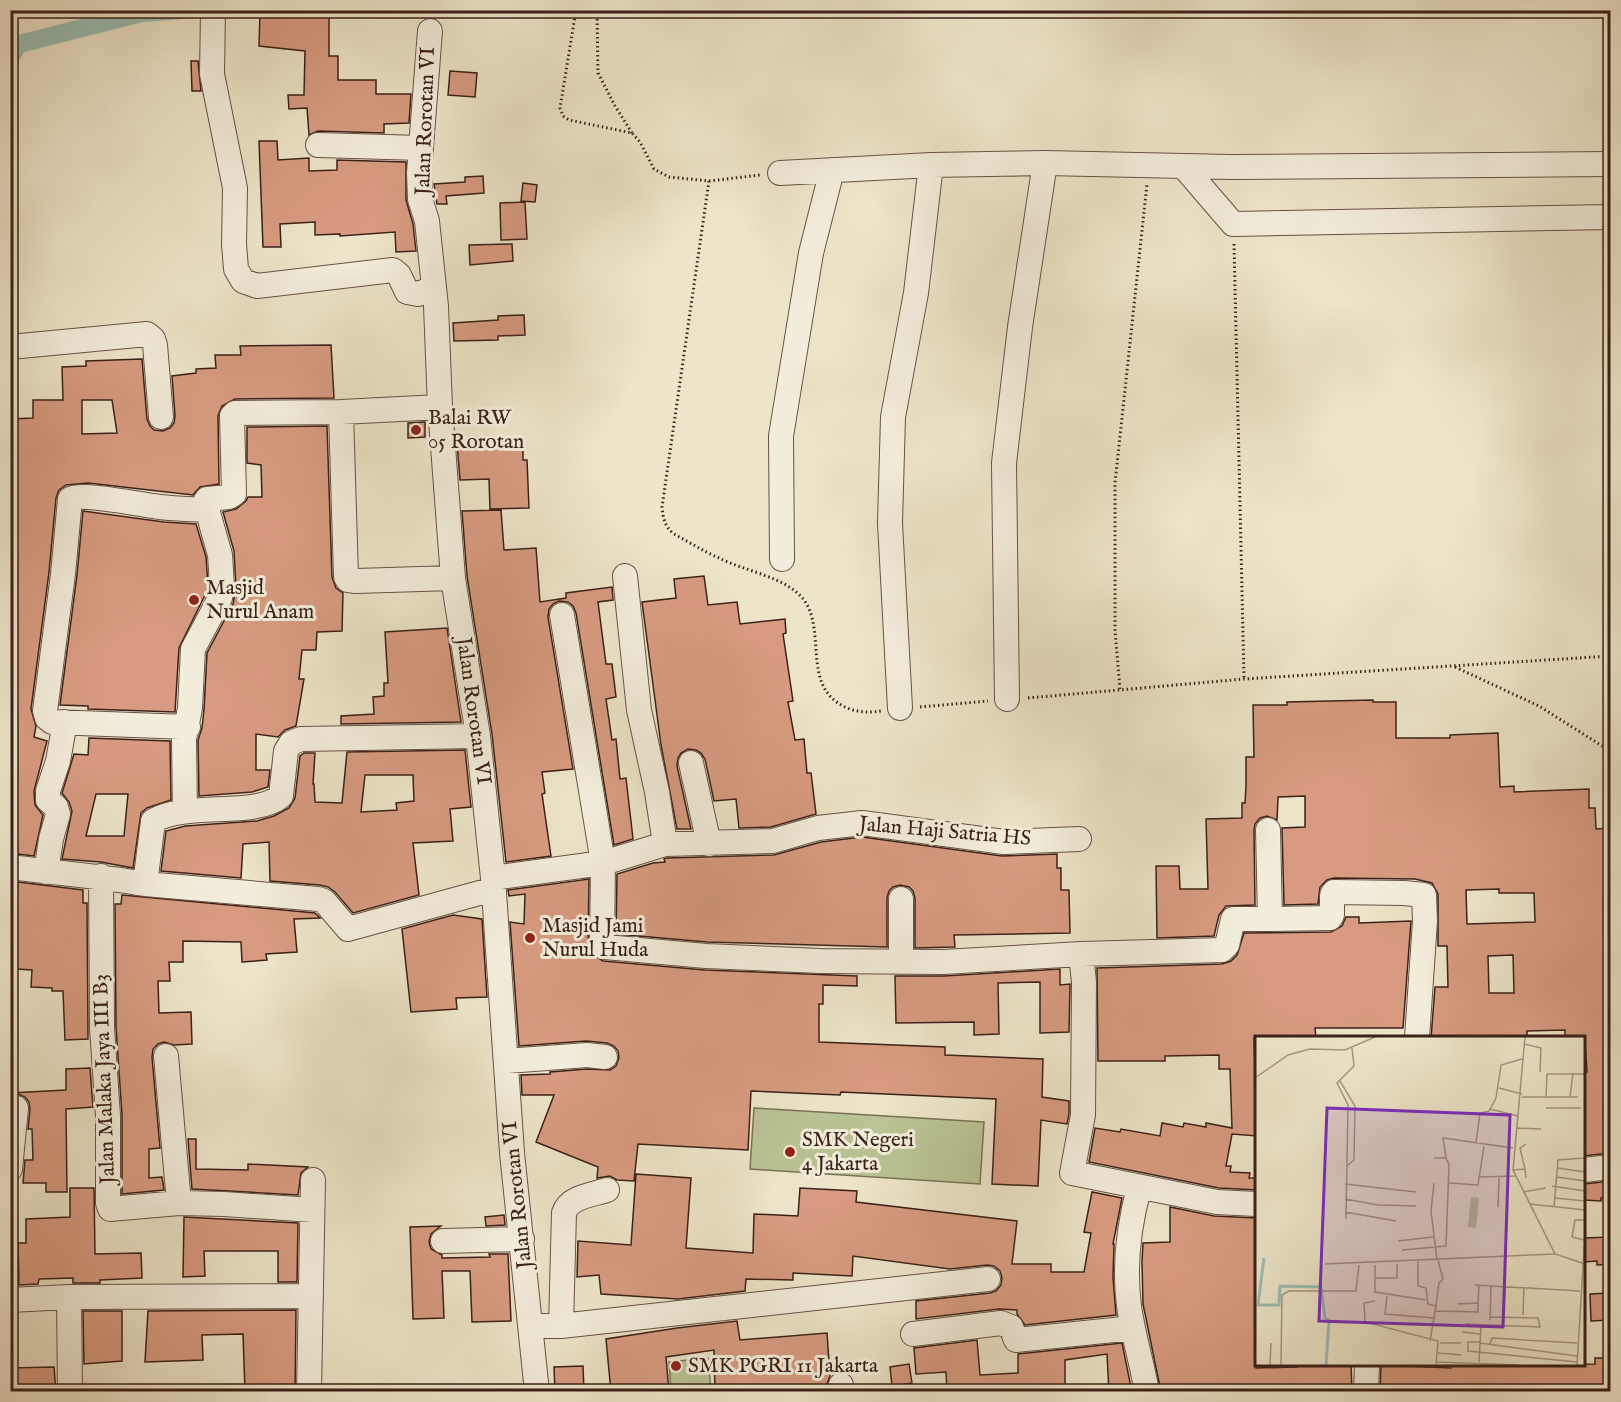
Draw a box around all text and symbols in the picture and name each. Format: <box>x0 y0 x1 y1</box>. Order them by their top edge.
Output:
street label: Jalan Rorotan VI <box>410 46 442 198</box>
place label: Balai RW 05 Rorotan <box>428 405 524 456</box>
marker: Balai RW 05 Rorotan <box>409 423 423 437</box>
place label: Masjid Nurul Anam <box>206 575 314 626</box>
marker: Masjid Nurul Anam <box>187 593 201 607</box>
street label: Jalan Rorotan VI <box>449 634 497 786</box>
street label: Jalan Haji Satria HS <box>856 811 1032 853</box>
place label: Masjid Jami Nurul Huda <box>542 913 649 964</box>
marker: Masjid Jami Nurul Huda <box>523 931 537 945</box>
street label: Jalan Malaka Jaya III B3 <box>88 973 122 1187</box>
inset map <box>1255 1036 1585 1366</box>
street label: Jalan Rorotan VI <box>497 1120 539 1272</box>
place label: SMK Negeri 4 Jakarta <box>802 1127 914 1178</box>
marker: SMK Negeri 4 Jakarta <box>783 1145 797 1159</box>
place label: SMK PGRI 11 Jakarta <box>688 1353 879 1380</box>
marker: SMK PGRI 11 Jakarta <box>669 1359 683 1373</box>

